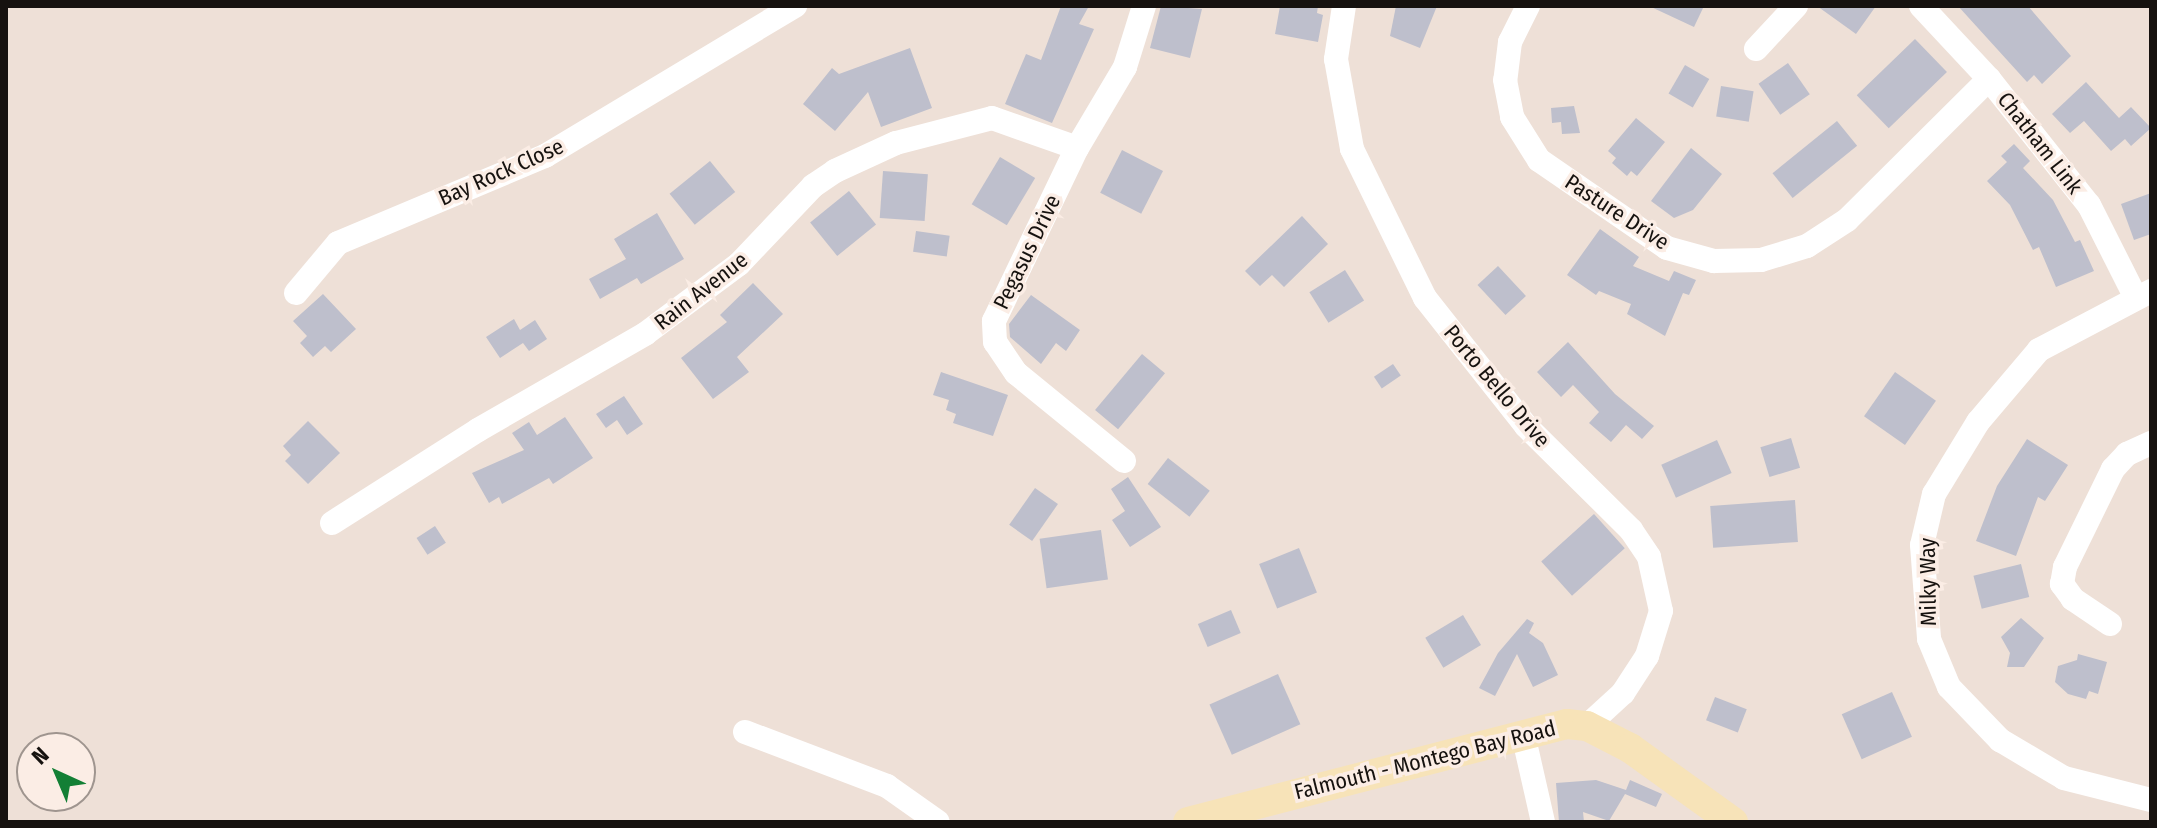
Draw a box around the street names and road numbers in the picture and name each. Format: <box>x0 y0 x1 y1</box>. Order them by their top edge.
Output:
street label: Chatham Link <box>1992 87 2088 199</box>
street label: Bay Rock Close <box>434 133 568 211</box>
street label: Pasture Drive <box>1560 169 1674 255</box>
street label: Pegasus Drive <box>988 190 1066 314</box>
street label: Rain Avenue <box>649 246 753 336</box>
street label: Porto Bello Drive <box>1438 320 1556 452</box>
street label: Milky Way <box>1914 538 1942 626</box>
street label: Falmouth - Montego Bay Road <box>1292 715 1558 805</box>

